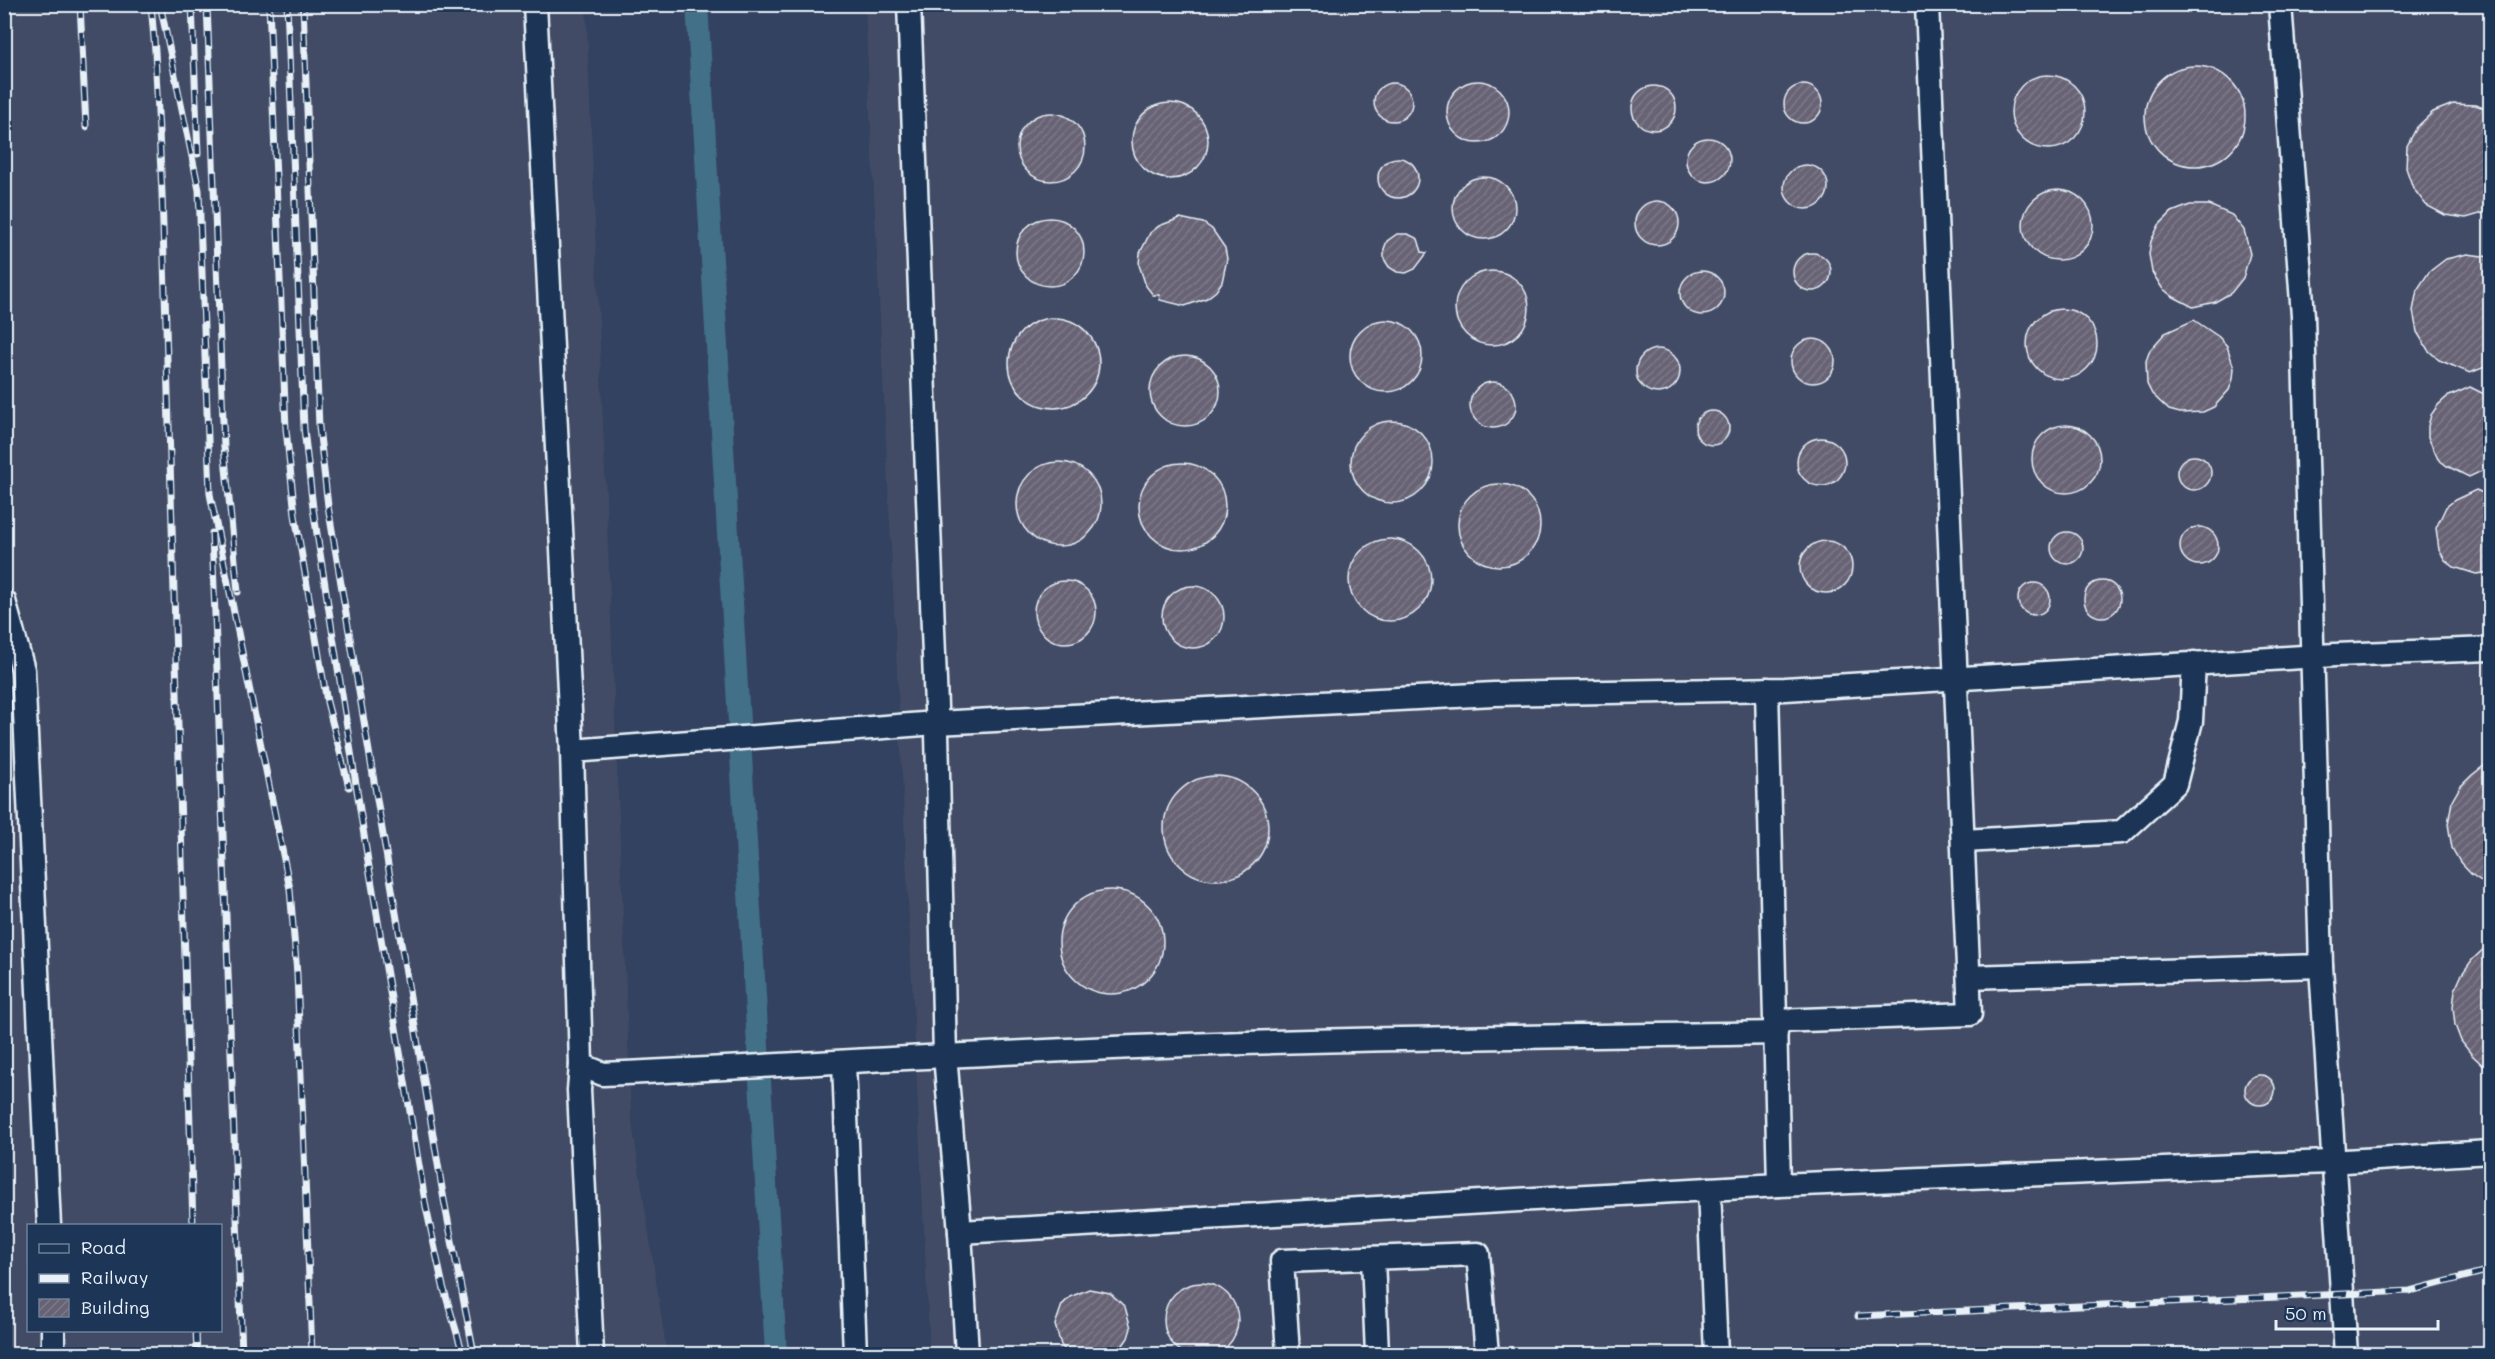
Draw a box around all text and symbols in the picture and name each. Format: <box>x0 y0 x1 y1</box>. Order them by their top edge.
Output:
legend <box>27 1224 222 1332</box>
text: Road <box>81 1235 126 1259</box>
text: Railway <box>81 1265 148 1289</box>
scale bar <box>2276 1293 2438 1331</box>
text: Building <box>81 1295 149 1319</box>
text: 50 m <box>2285 1301 2327 1325</box>

